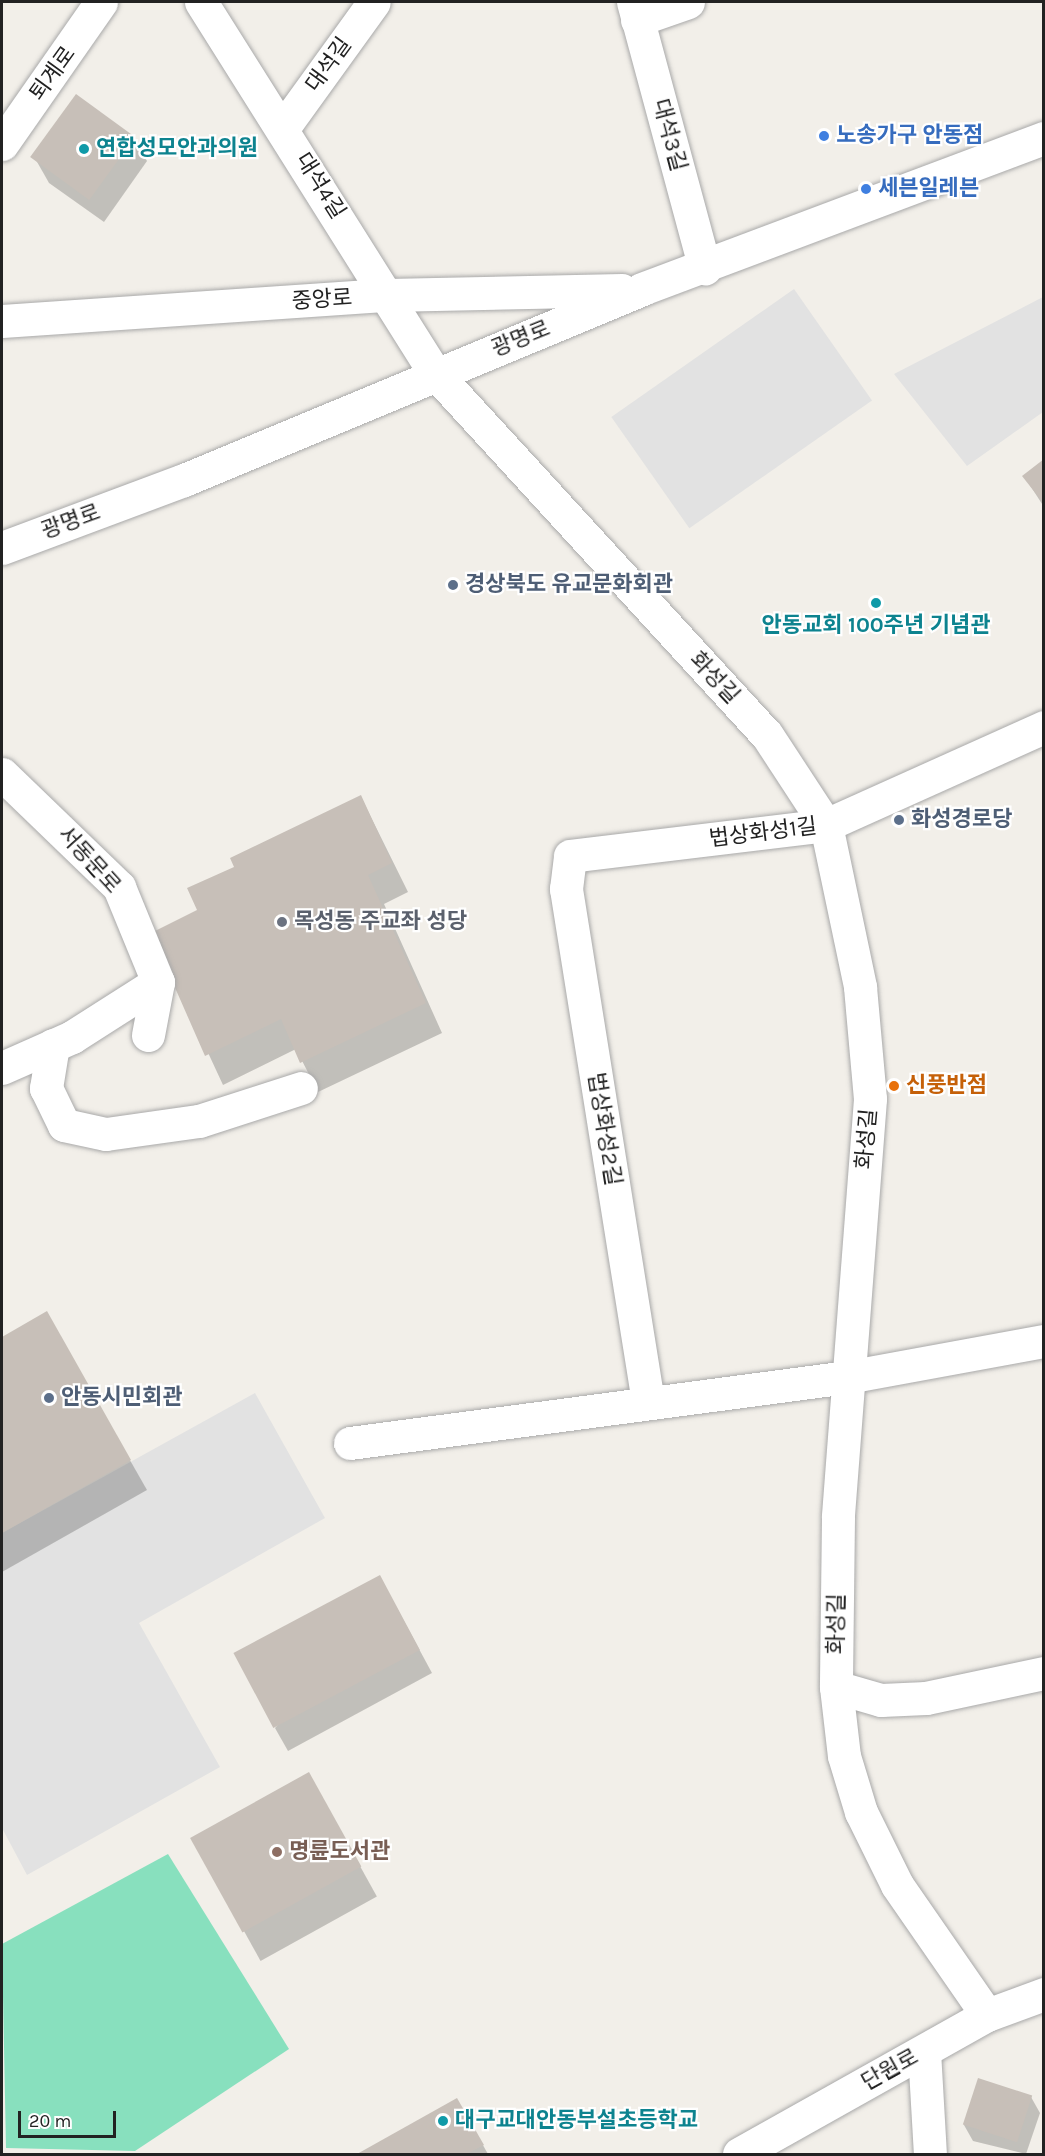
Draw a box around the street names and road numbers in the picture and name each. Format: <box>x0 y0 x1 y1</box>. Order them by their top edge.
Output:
street label: 대석길 <box>300 33 358 97</box>
street label: 퇴계로 <box>24 42 82 106</box>
street label: 대석3길 <box>647 96 691 174</box>
street label: 대석4길 <box>289 148 351 224</box>
street label: 중앙로 <box>291 285 353 315</box>
street label: 광명로 <box>488 315 554 363</box>
street label: 광명로 <box>38 499 104 545</box>
street label: 화성길 <box>684 647 744 709</box>
street label: 법상화성1길 <box>708 813 818 853</box>
street label: 서동문로 <box>52 821 126 899</box>
street label: 법상화성2길 <box>582 1071 626 1187</box>
street label: 화성길 <box>851 1108 883 1170</box>
street label: 화성길 <box>823 1593 851 1655</box>
street label: 단원로 <box>857 2044 923 2096</box>

